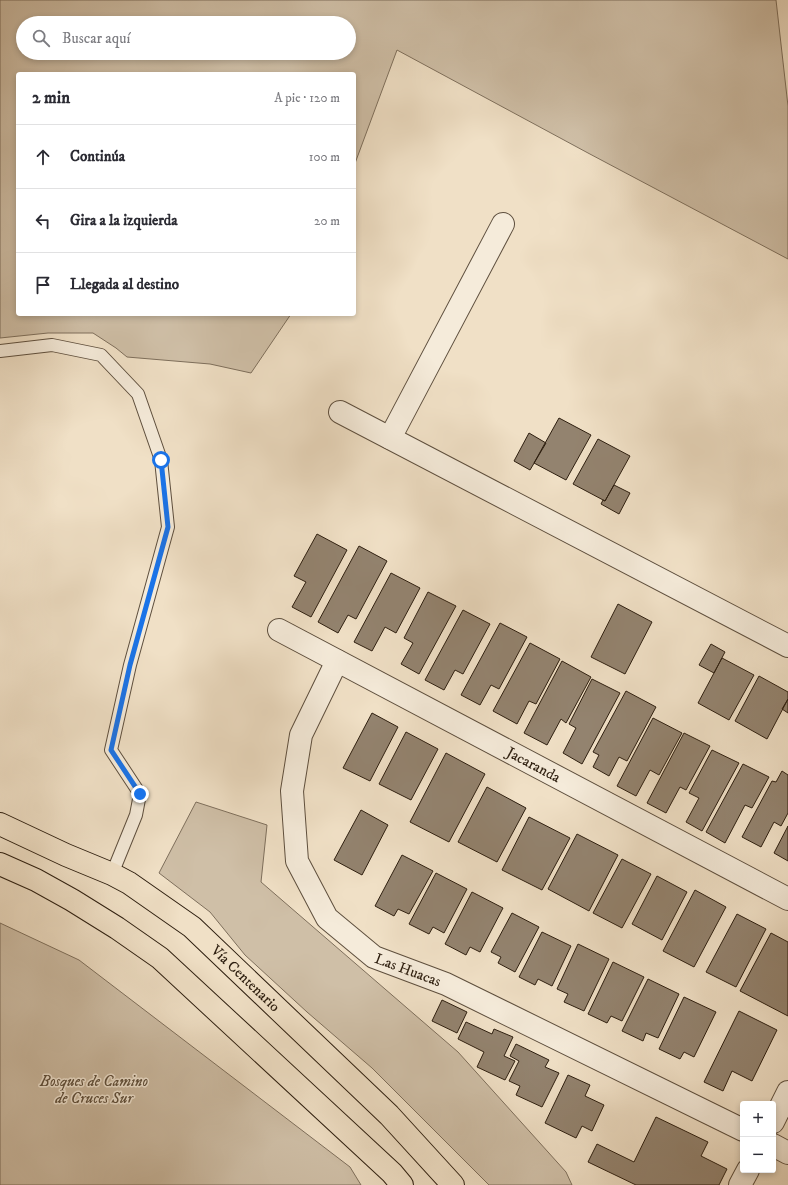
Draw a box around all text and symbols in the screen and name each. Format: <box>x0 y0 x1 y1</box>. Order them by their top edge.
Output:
search box <box>16 16 356 60</box>
icon: search <box>30 27 52 49</box>
text: Buscar aquí <box>62 29 130 48</box>
text: 2 min <box>32 87 70 109</box>
text: A pie · 120 m <box>274 90 340 106</box>
icon: ahead <box>32 146 54 168</box>
text: Continúa <box>70 147 125 166</box>
text: 100 m <box>309 149 340 165</box>
icon: left <box>32 210 54 232</box>
text: Gira a la izquierda <box>70 211 178 230</box>
text: 20 m <box>314 213 340 229</box>
icon: arrive <box>32 274 54 296</box>
text: Llegada al destino <box>70 275 179 294</box>
route start <box>152 451 170 469</box>
street label: Jacaranda <box>502 742 565 787</box>
route end <box>131 785 149 803</box>
street label: Vía Centenario <box>206 940 284 1016</box>
street label: Las Huacas <box>372 949 444 991</box>
park label: Bosques de Camino de Cruces Sur <box>39 1072 148 1108</box>
map controls <box>740 1101 776 1173</box>
button: + <box>740 1101 776 1137</box>
button: − <box>740 1137 776 1173</box>

